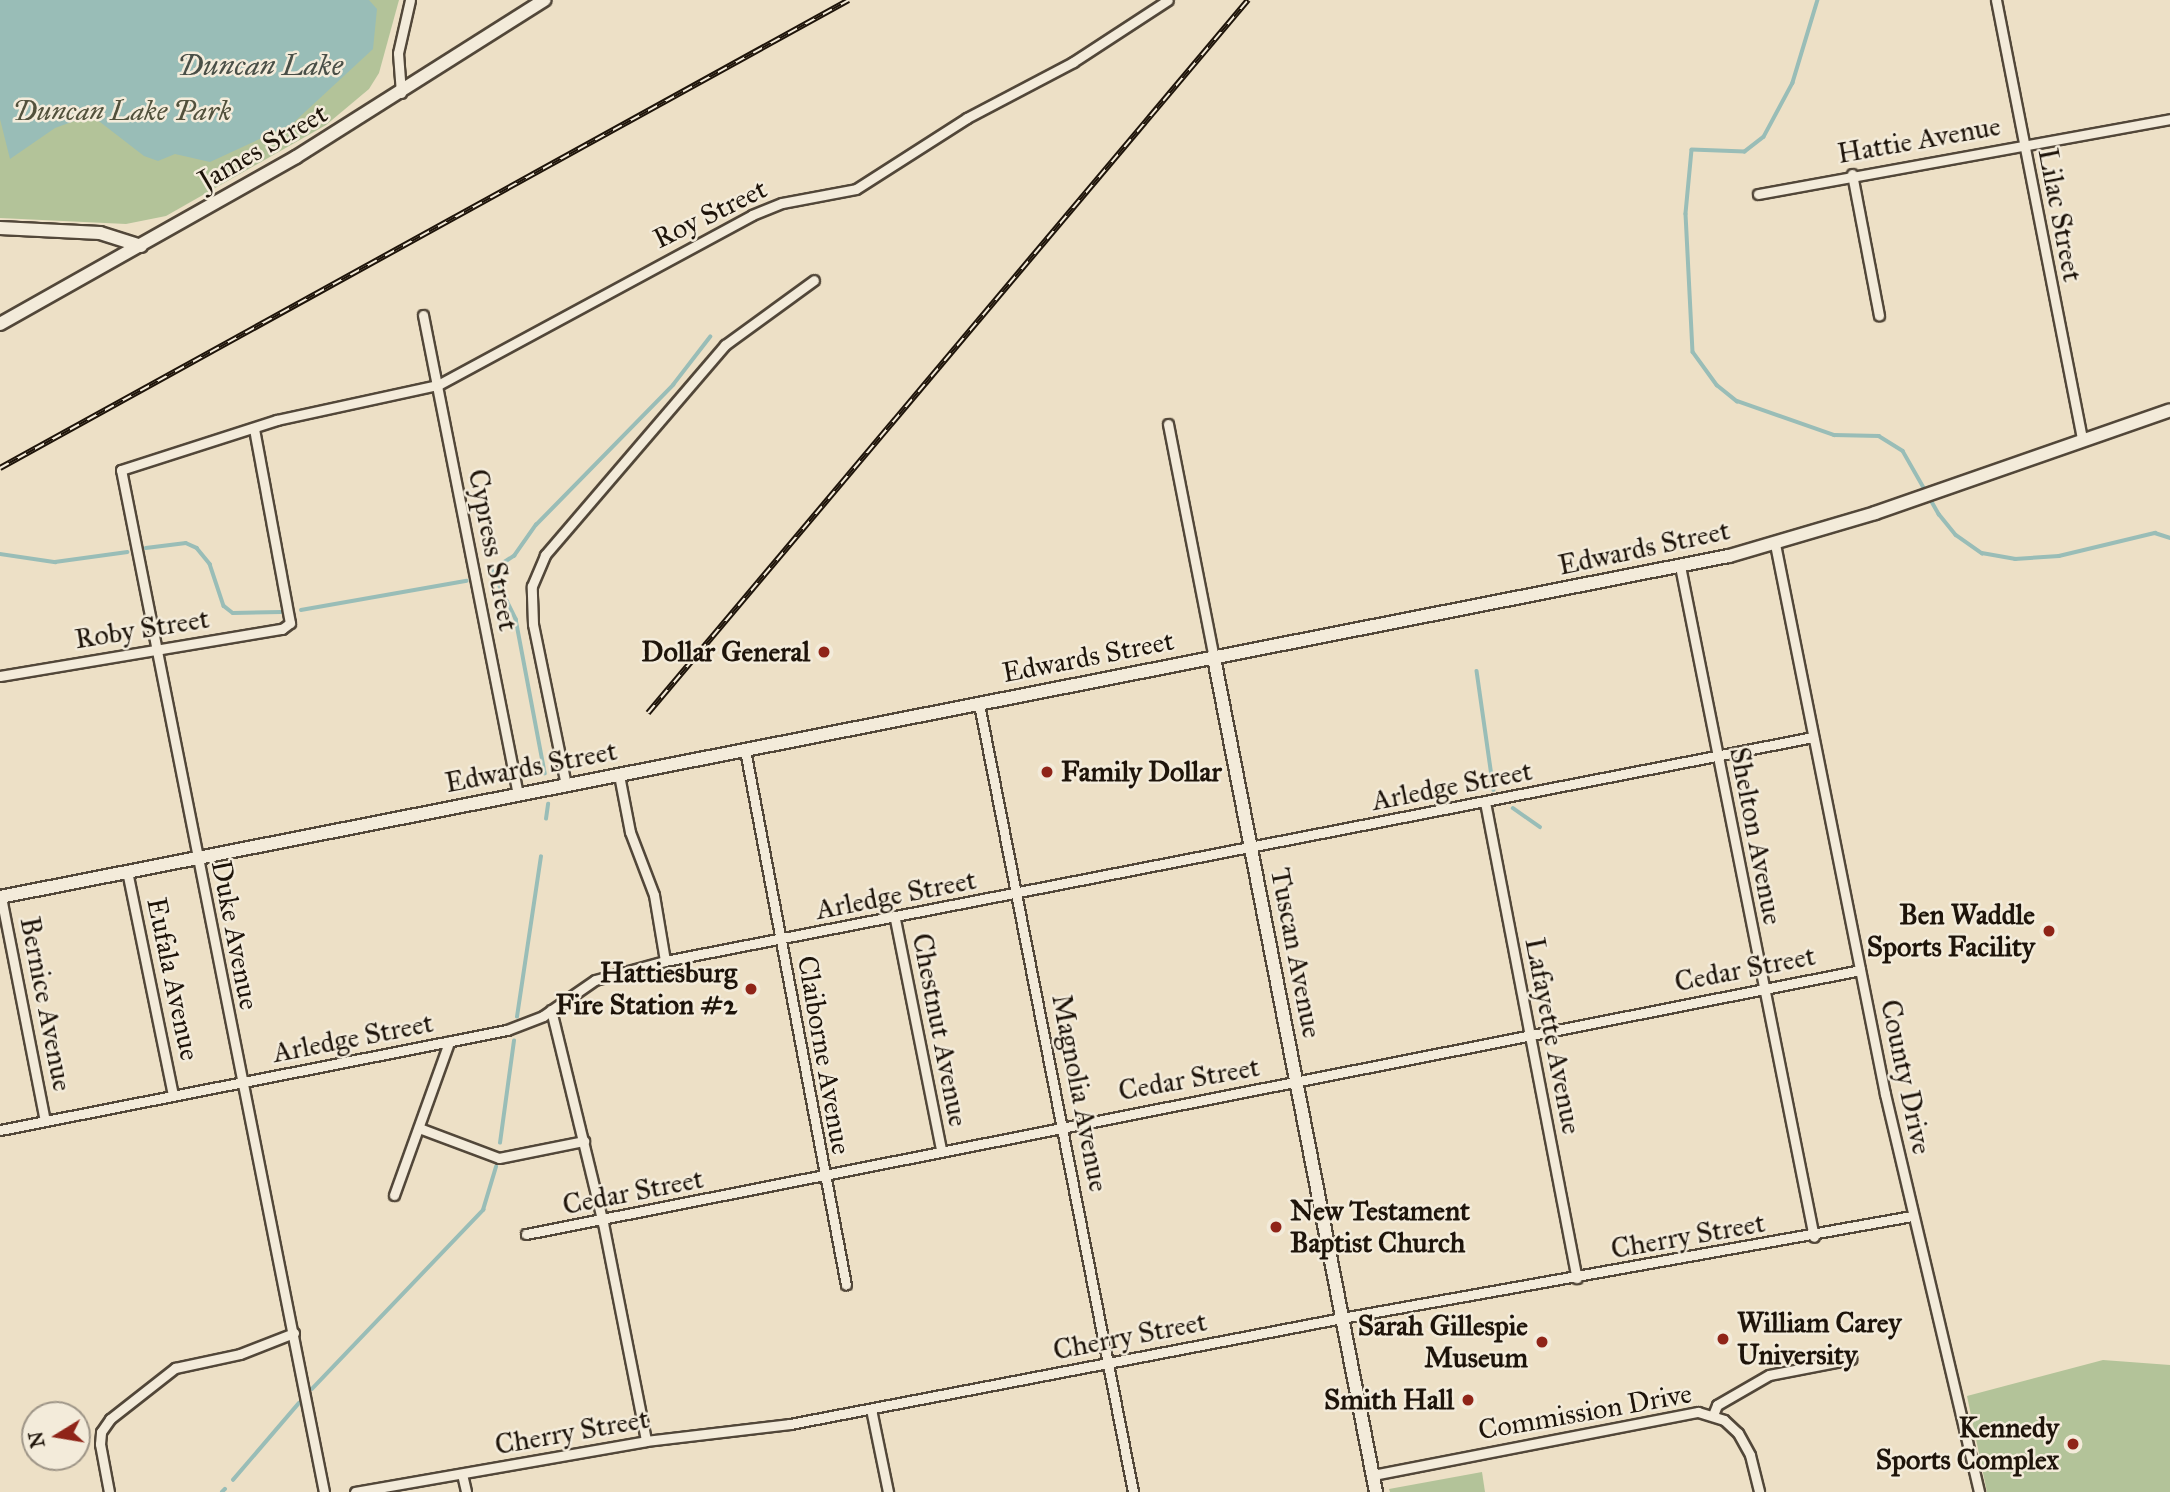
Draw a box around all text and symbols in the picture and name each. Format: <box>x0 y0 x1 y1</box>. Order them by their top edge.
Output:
water label: Duncan Lake <box>177 47 343 83</box>
park label: Duncan Lake Park <box>13 94 231 128</box>
street label: James Street <box>193 97 333 197</box>
street label: Hattie Avenue <box>1835 109 2003 171</box>
street label: Lilac Street <box>2031 145 2089 285</box>
street label: Roy Street <box>648 172 772 256</box>
street label: Cypress Street <box>461 466 525 634</box>
street label: Edwards Street <box>1555 513 1733 583</box>
street label: Roby Street <box>72 602 212 656</box>
street label: Edwards Street <box>999 624 1177 690</box>
place label: Dollar General <box>641 635 810 669</box>
marker: Dollar General <box>816 644 832 660</box>
street label: Edwards Street <box>442 734 620 800</box>
street label: Shelton Avenue <box>1722 744 1790 928</box>
street label: Arledge Street <box>1369 754 1535 818</box>
place label: Family Dollar <box>1061 755 1222 789</box>
marker: Family Dollar <box>1039 764 1055 780</box>
street label: Duke Avenue <box>204 857 266 1013</box>
street label: Arledge Street <box>813 863 979 927</box>
street label: Tuscan Avenue <box>1263 865 1329 1041</box>
street label: Eufala Avenue <box>139 894 207 1064</box>
place label: Ben Waddle Sports Facility <box>1867 898 2035 964</box>
street label: Bernice Avenue <box>13 914 79 1094</box>
marker: Ben Waddle Sports Facility <box>2041 923 2057 939</box>
street label: Chestnut Avenue <box>905 930 975 1130</box>
street label: Lafayette Avenue <box>1517 935 1589 1137</box>
street label: Cedar Street <box>1672 939 1818 999</box>
street label: Claiborne Avenue <box>790 953 858 1157</box>
place label: Hattiesburg Fire Station #2 <box>555 956 737 1022</box>
marker: Hattiesburg Fire Station #2 <box>743 981 759 997</box>
street label: Magnolia Avenue <box>1044 991 1116 1195</box>
street label: County Drive <box>1873 997 1939 1157</box>
street label: Arledge Street <box>270 1006 436 1070</box>
street label: Cedar Street <box>1116 1050 1262 1108</box>
street label: Cedar Street <box>560 1162 706 1222</box>
place label: New Testament Baptist Church <box>1290 1194 1470 1260</box>
street label: Cherry Street <box>1608 1206 1768 1266</box>
marker: New Testament Baptist Church <box>1268 1219 1284 1235</box>
street label: Cherry Street <box>1050 1305 1210 1367</box>
place label: William Carey University <box>1737 1306 1901 1372</box>
place label: Sarah Gillespie Museum <box>1358 1309 1528 1375</box>
marker: William Carey University <box>1715 1331 1731 1347</box>
marker: Sarah Gillespie Museum <box>1534 1334 1550 1350</box>
street label: Commission Drive <box>1476 1377 1694 1447</box>
place label: Smith Hall <box>1324 1383 1454 1417</box>
marker: Smith Hall <box>1460 1392 1476 1408</box>
north arrow <box>21 1401 91 1471</box>
street label: Cherry Street <box>492 1402 652 1462</box>
place label: Kennedy Sports Complex <box>1876 1411 2059 1477</box>
text: N <box>24 1430 50 1450</box>
marker: Kennedy Sports Complex <box>2065 1436 2081 1452</box>

